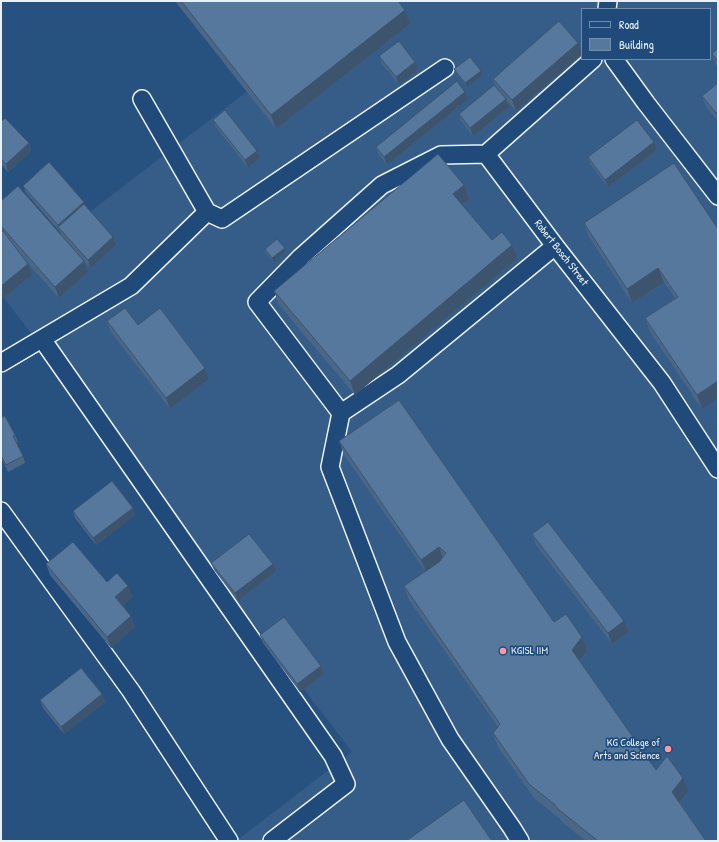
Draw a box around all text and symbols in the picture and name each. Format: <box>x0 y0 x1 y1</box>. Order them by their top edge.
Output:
legend <box>581 8 711 60</box>
text: Road <box>619 16 639 33</box>
text: Building <box>619 36 654 53</box>
street label: Robert Bosch Street <box>531 217 591 289</box>
place label: KGISL IIM <box>511 644 548 658</box>
marker: KGISL IIM <box>498 646 508 656</box>
place label: KG College of Arts and Science <box>594 736 660 762</box>
marker: KG College of Arts and Science <box>663 744 673 754</box>

